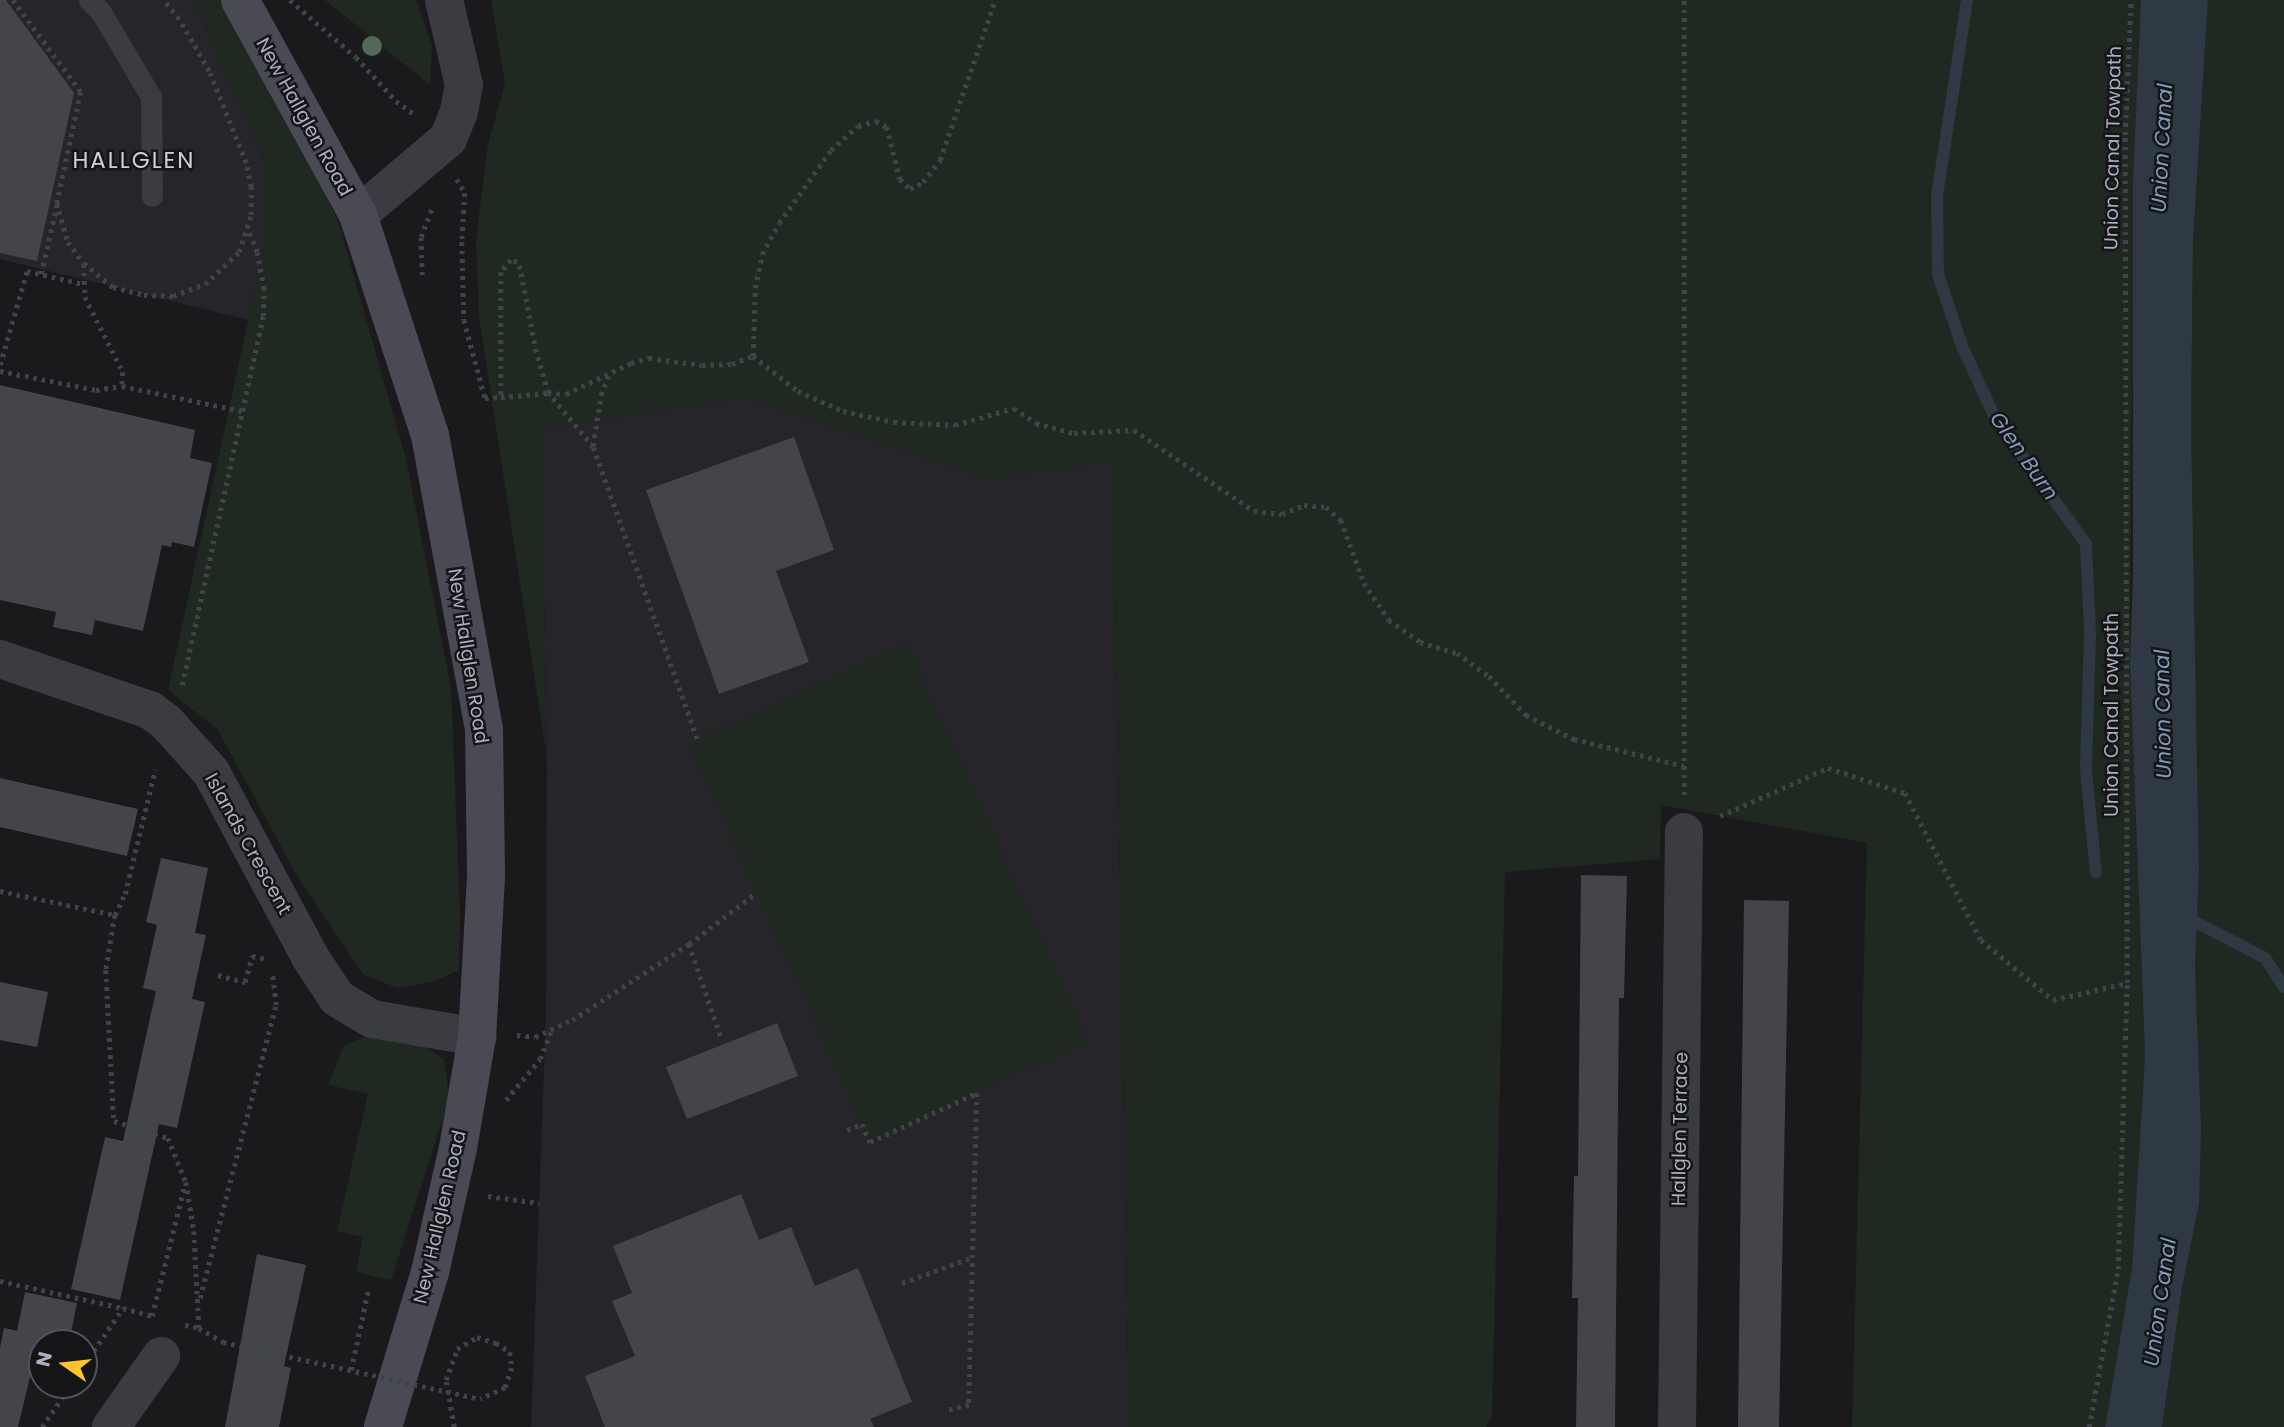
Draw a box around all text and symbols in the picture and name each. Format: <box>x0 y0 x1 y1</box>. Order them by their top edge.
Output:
street label: New Hallglen Road <box>251 34 357 200</box>
street label: Union Canal Towpath <box>2100 46 2126 250</box>
water label: Union Canal <box>2146 83 2178 213</box>
district label: HALLGLEN <box>73 146 195 174</box>
water label: Glen Burn <box>1984 407 2064 505</box>
street label: New Hallglen Road <box>443 567 493 745</box>
street label: Union Canal Towpath <box>2101 613 2123 817</box>
water label: Union Canal <box>2149 649 2177 779</box>
street label: Islands Crescent <box>200 769 296 919</box>
street label: Hallglen Terrace <box>1667 1052 1693 1206</box>
street label: New Hallglen Road <box>409 1128 471 1306</box>
water label: Union Canal <box>2139 1236 2181 1368</box>
north arrow <box>28 1329 98 1399</box>
text: N <box>29 1349 59 1369</box>

